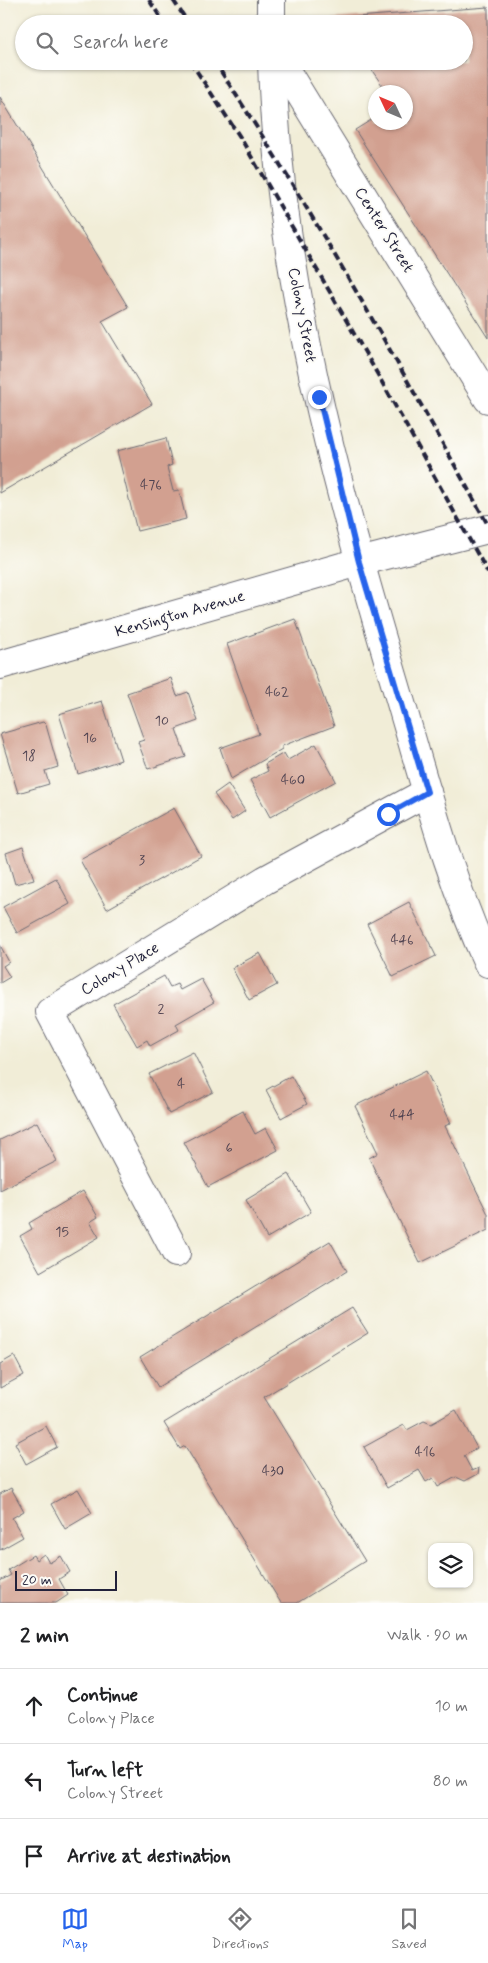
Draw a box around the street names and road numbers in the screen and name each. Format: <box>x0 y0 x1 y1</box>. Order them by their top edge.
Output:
street label: Center Street <box>349 183 419 277</box>
street label: Colony Street <box>283 266 321 364</box>
street label: Kensington Avenue <box>113 585 248 644</box>
street label: Colony Place <box>77 937 163 1001</box>

